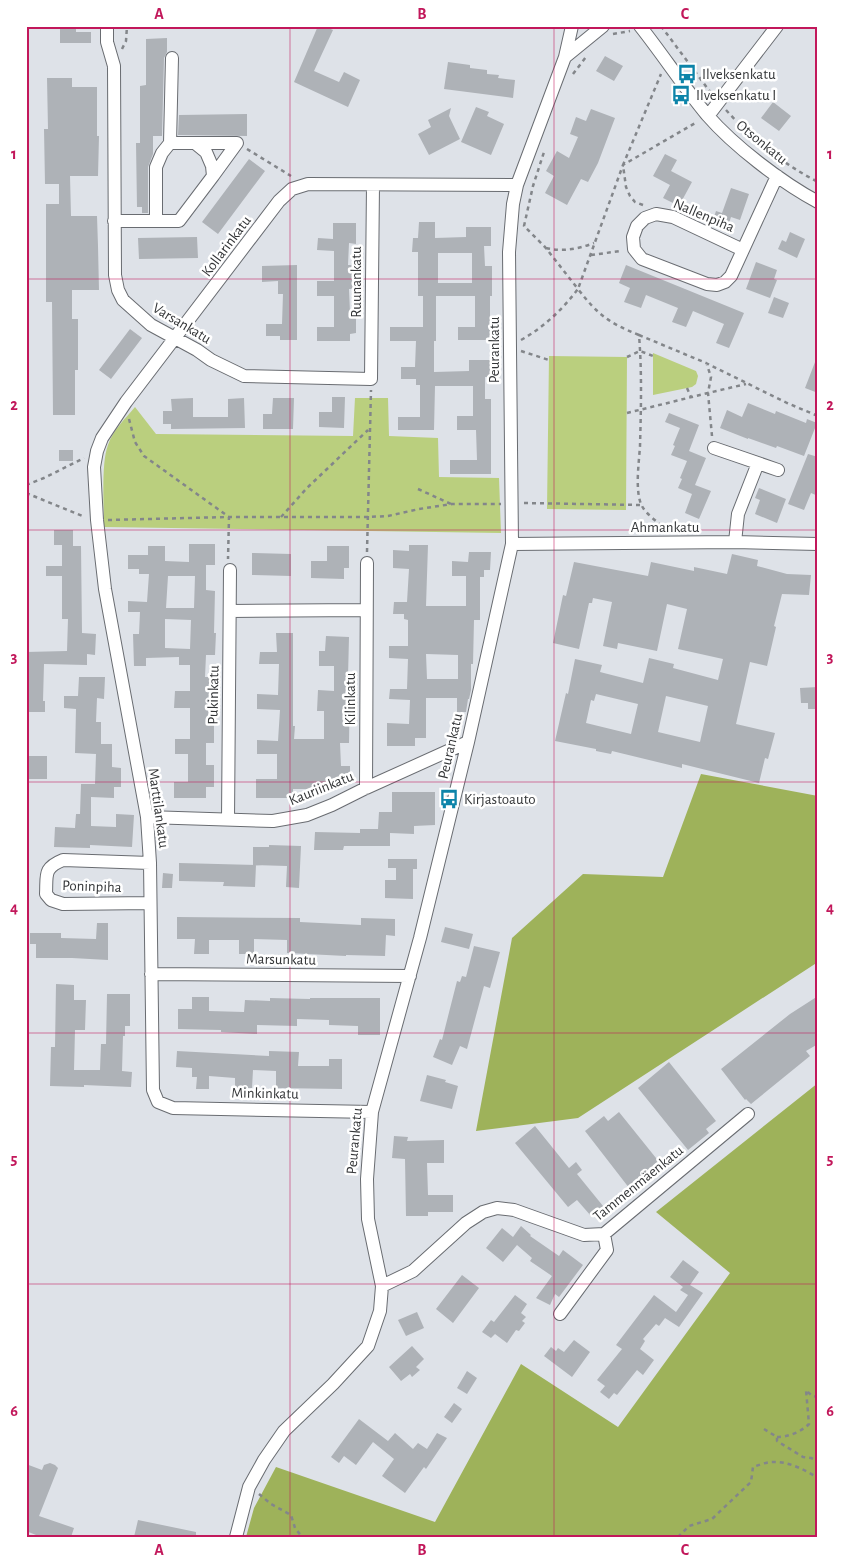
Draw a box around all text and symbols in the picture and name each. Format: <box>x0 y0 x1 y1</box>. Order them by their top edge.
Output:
text: A <box>154 6 164 22</box>
text: B <box>417 6 427 22</box>
text: C <box>681 6 690 22</box>
bus stop icon: Ilveksenkatu <box>676 63 698 85</box>
place label: Ilveksenkatu <box>702 67 776 82</box>
bus stop icon: Ilveksenkatu I <box>670 84 692 106</box>
place label: Ilveksenkatu I <box>696 88 776 103</box>
street label: Otsonkatu <box>733 117 790 168</box>
text: 1 <box>11 146 17 162</box>
text: 1 <box>827 146 833 162</box>
street label: Nallenpiha <box>671 196 737 235</box>
street label: Kollarinkatu <box>199 213 254 279</box>
street label: Ruunankatu <box>349 246 364 318</box>
street label: Varsankatu <box>150 300 214 347</box>
street label: Peurankatu <box>487 316 502 383</box>
text: 2 <box>10 397 18 413</box>
text: 2 <box>826 397 834 413</box>
street label: Ahmankatu <box>631 520 700 535</box>
text: 3 <box>11 649 18 665</box>
text: 3 <box>827 649 834 665</box>
street label: Pukinkatu <box>205 665 222 725</box>
street label: Kilinkatu <box>343 672 358 725</box>
street label: Peurankatu <box>436 712 465 780</box>
street label: Marttilankatu <box>145 767 172 849</box>
street label: Kauriinkatu <box>287 769 356 808</box>
bus stop icon: Kirjastoauto <box>438 788 460 810</box>
place label: Kirjastoauto <box>464 792 536 807</box>
street label: Poninpiha <box>62 878 122 895</box>
text: 4 <box>10 900 18 916</box>
text: 4 <box>826 900 834 916</box>
street label: Marsunkatu <box>246 951 316 968</box>
street label: Minkinkatu <box>231 1085 299 1102</box>
street label: Peurankatu <box>344 1107 365 1175</box>
street label: Tammenmäenkatu <box>590 1142 686 1224</box>
text: 5 <box>11 1151 18 1167</box>
text: 5 <box>827 1151 834 1167</box>
text: 6 <box>10 1403 18 1419</box>
text: 6 <box>826 1403 834 1419</box>
text: A <box>154 1542 164 1558</box>
text: B <box>417 1542 427 1558</box>
text: C <box>681 1542 690 1558</box>

